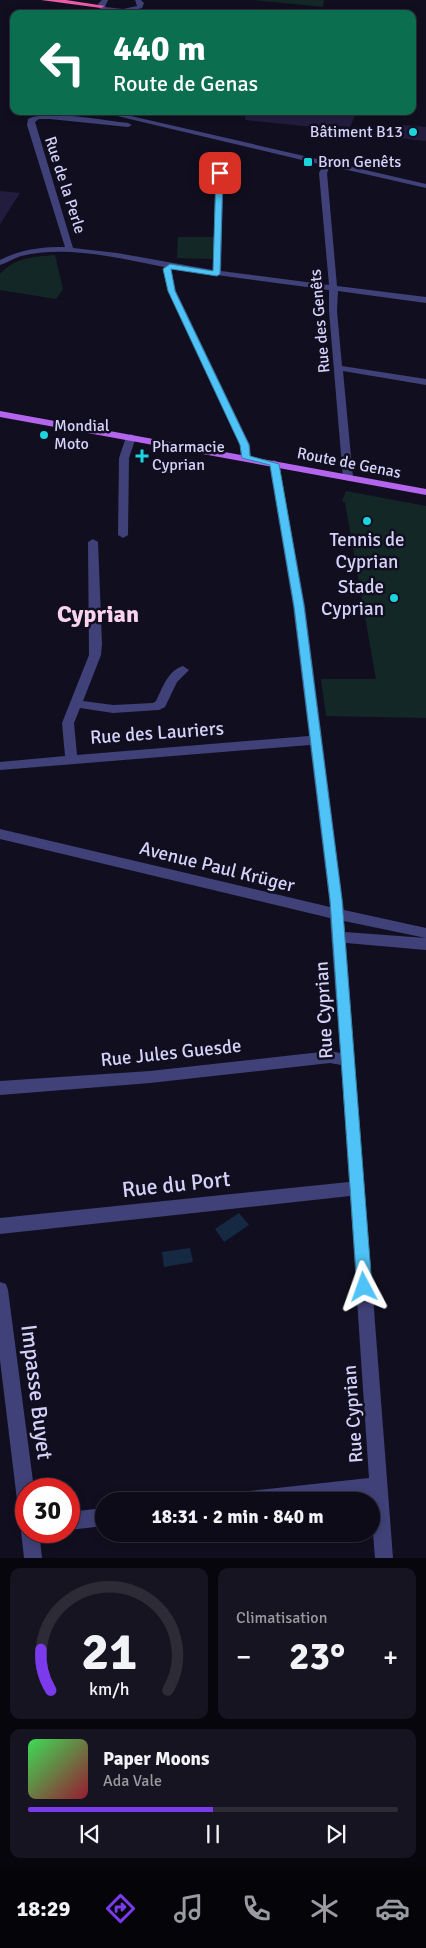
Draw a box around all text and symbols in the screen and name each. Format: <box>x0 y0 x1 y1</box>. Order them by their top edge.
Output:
text: 440 m <box>113 27 206 70</box>
icon: left <box>30 30 95 95</box>
text: Route de Genas <box>113 70 258 97</box>
place label: Bâtiment B13 <box>310 122 403 142</box>
marker: Bâtiment B13 <box>407 126 419 138</box>
street label: Rue de la Perle <box>40 134 90 236</box>
pin <box>199 152 241 194</box>
place label: Bron Genêts <box>318 152 401 172</box>
marker: Bron Genêts <box>302 156 314 168</box>
icon: arrive <box>206 159 234 187</box>
street label: Rue des Genêts <box>305 268 335 374</box>
place label: Mondial Moto <box>54 416 110 454</box>
marker: Mondial Moto <box>38 429 50 441</box>
place label: Pharmacie Cyprian <box>152 437 225 475</box>
street label: Route de Genas <box>295 443 403 483</box>
marker: Pharmacie Cyprian <box>136 450 148 462</box>
marker: Tennis de Cyprian <box>361 515 373 527</box>
place label: Tennis de Cyprian <box>329 528 405 574</box>
place label: Stade Cyprian <box>321 575 384 621</box>
marker: Stade Cyprian <box>388 592 400 604</box>
district label: Cyprian <box>57 599 139 629</box>
street label: Rue des Lauriers <box>89 716 225 750</box>
street label: Avenue Paul Krüger <box>137 836 297 898</box>
street label: Rue Cyprian <box>309 960 339 1060</box>
street label: Rue Jules Guesde <box>99 1034 243 1072</box>
street label: Rue du Port <box>121 1165 232 1203</box>
position arrow <box>337 1260 389 1312</box>
street label: Impasse Buyet <box>15 1323 59 1461</box>
street label: Rue Cyprian <box>338 1364 368 1464</box>
speed limit sign: 30 <box>15 1478 80 1543</box>
text: 18:31 · 2 min · 840 m <box>151 1505 324 1529</box>
text: Climatisation <box>236 1608 327 1628</box>
text: 21 <box>81 1620 137 1684</box>
text: 23° <box>289 1633 345 1680</box>
text: − <box>236 1640 251 1674</box>
text: + <box>383 1640 398 1674</box>
text: km/h <box>89 1678 129 1700</box>
text: Paper Moons <box>103 1747 209 1771</box>
text: Ada Vale <box>103 1771 162 1791</box>
icon: previous <box>76 1820 104 1848</box>
icon: pause <box>199 1820 227 1848</box>
icon: next <box>322 1820 350 1848</box>
icon: directions <box>103 1891 138 1926</box>
icon: music <box>171 1891 206 1926</box>
icon: phone <box>239 1891 274 1926</box>
icon: climate <box>307 1891 342 1926</box>
icon: car <box>375 1891 410 1926</box>
text: 18:29 <box>16 1895 70 1922</box>

